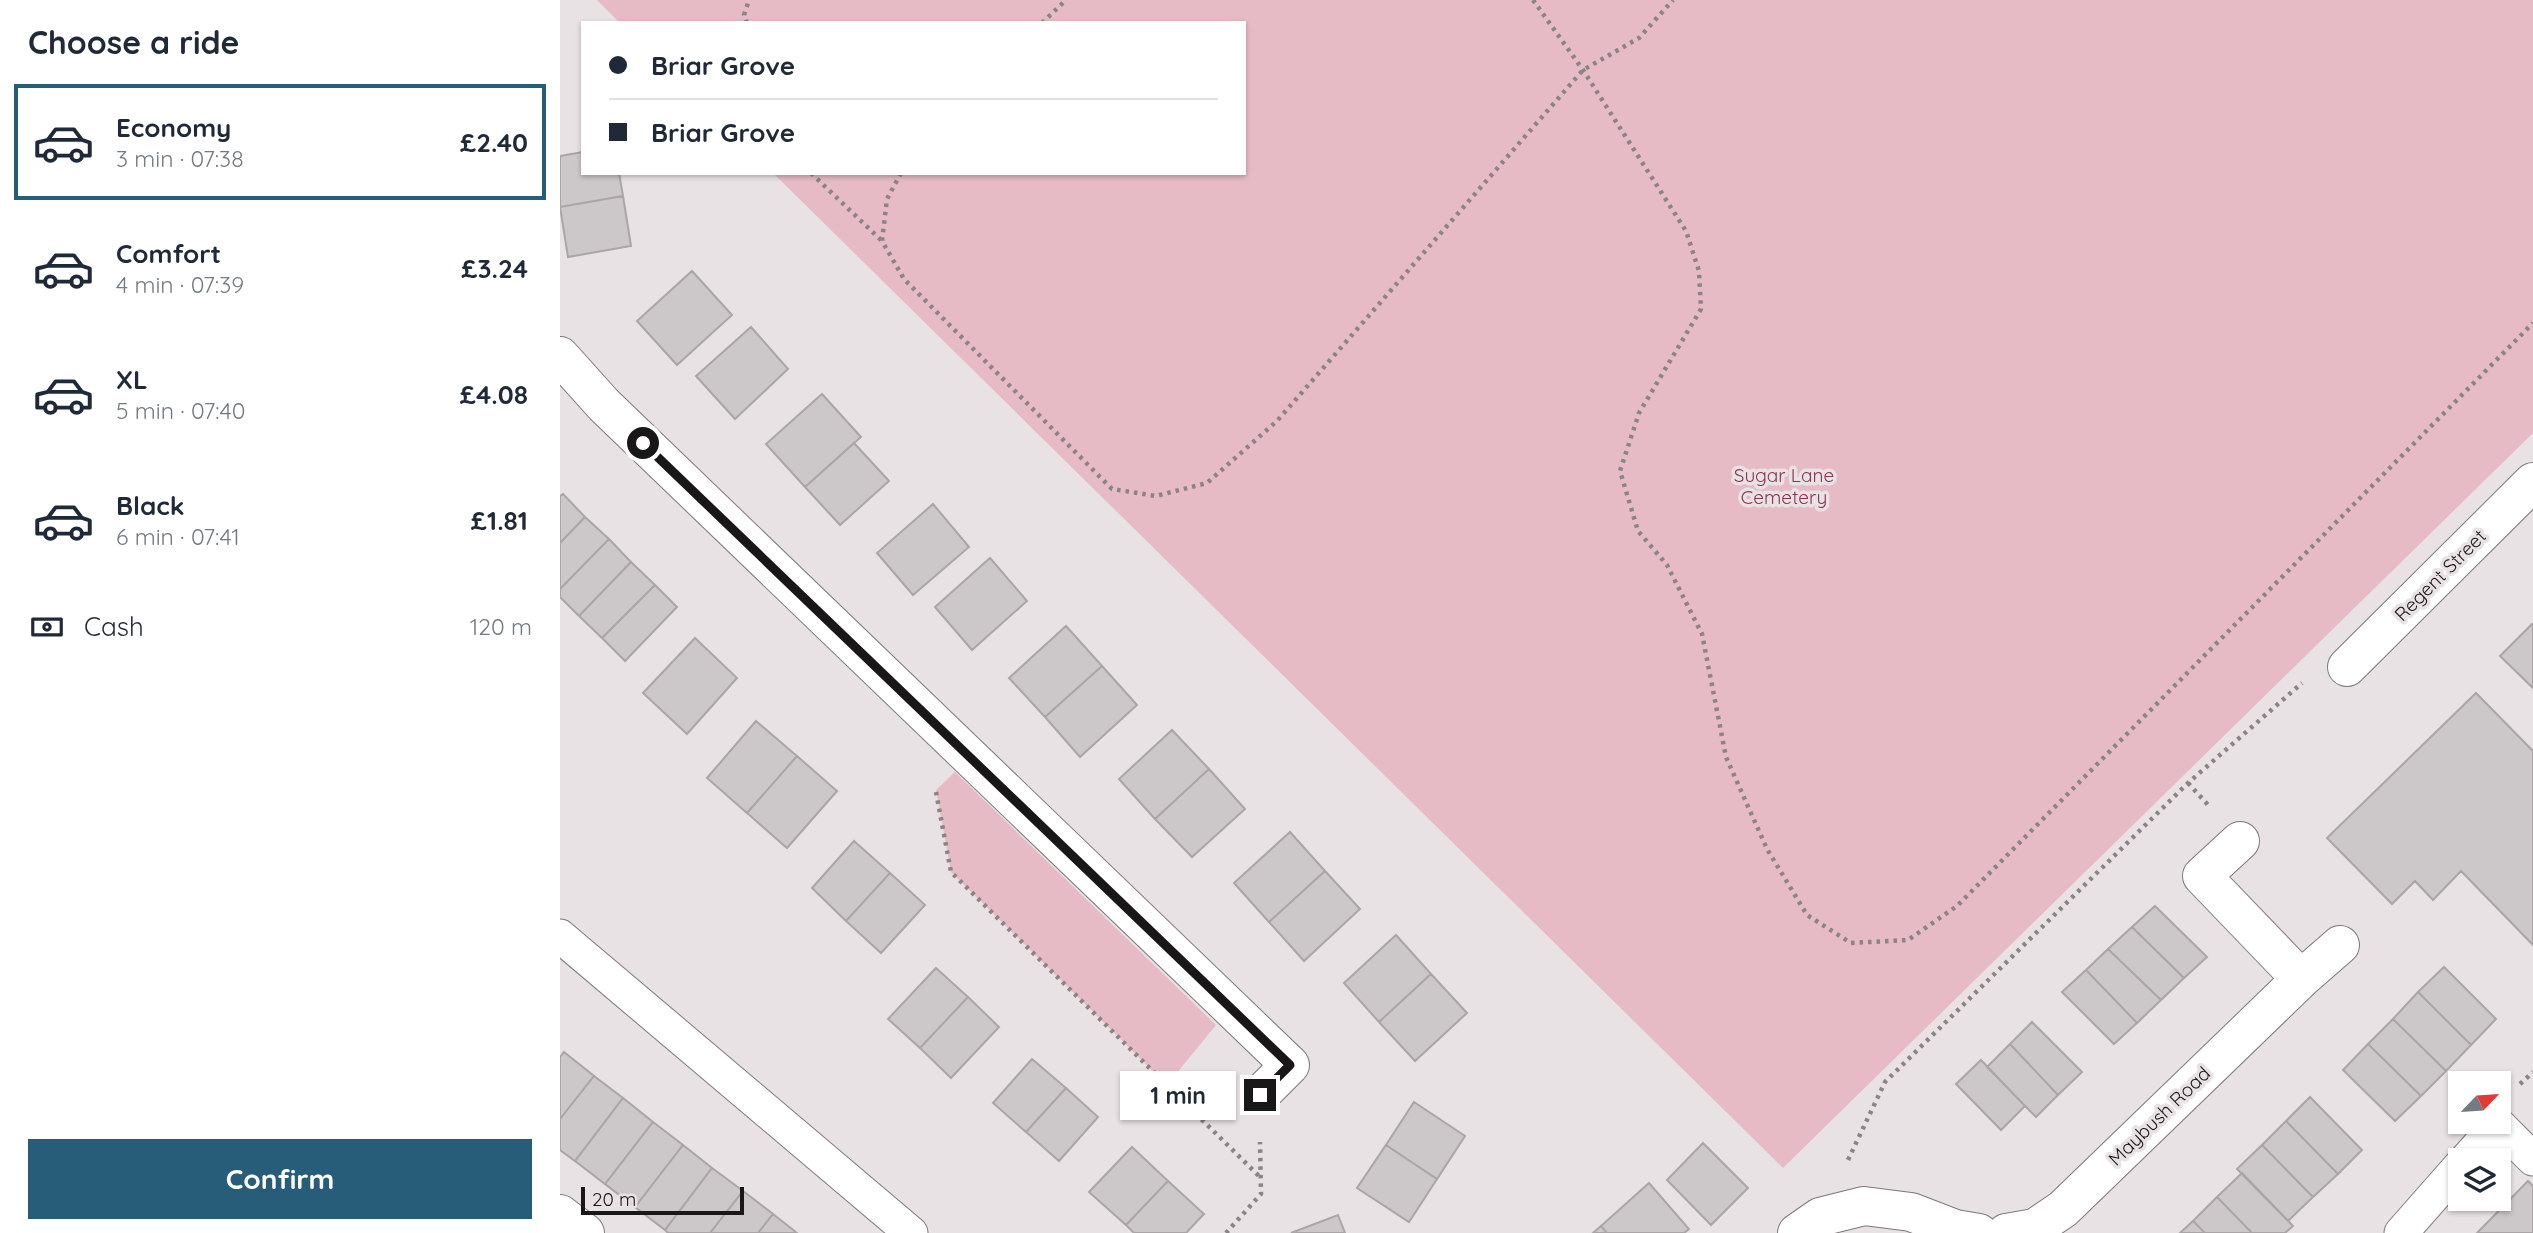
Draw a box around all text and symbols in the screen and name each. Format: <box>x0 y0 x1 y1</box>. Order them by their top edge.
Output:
text: Choose a ride <box>28 22 240 62</box>
text: Briar Grove <box>651 49 795 82</box>
icon: car <box>32 111 95 174</box>
text: Economy <box>116 111 231 144</box>
text: Briar Grove <box>651 116 795 149</box>
text: £2.40 <box>460 126 528 159</box>
text: 3 min · 07:38 <box>116 144 244 173</box>
icon: car <box>32 237 95 300</box>
text: Comfort <box>116 237 221 270</box>
text: £3.24 <box>461 252 528 285</box>
text: 4 min · 07:39 <box>116 270 244 299</box>
icon: car <box>32 363 95 426</box>
text: XL <box>116 363 148 396</box>
text: £4.08 <box>460 378 528 411</box>
text: 5 min · 07:40 <box>116 396 245 425</box>
route start <box>627 427 659 459</box>
park label: Sugar Lane Cemetery <box>1734 463 1834 509</box>
icon: car <box>32 489 95 552</box>
text: Black <box>116 489 185 522</box>
text: £1.81 <box>471 504 528 537</box>
text: 6 min · 07:41 <box>116 522 240 551</box>
street label: Regent Street <box>2389 524 2491 626</box>
icon: cash <box>28 608 66 646</box>
text: Cash <box>84 610 144 643</box>
text: 120 m <box>470 612 532 641</box>
street label: Maybush Road <box>2103 1061 2215 1171</box>
callout: 1 min <box>1120 1070 1236 1120</box>
north arrow <box>2448 1071 2511 1134</box>
map controls <box>2448 1071 2511 1211</box>
route end <box>1244 1079 1276 1111</box>
text: 1 min <box>1150 1081 1206 1110</box>
button: Confirm <box>28 1139 532 1219</box>
button: layers <box>2448 1148 2511 1211</box>
scale bar <box>581 1184 744 1216</box>
text: 20 m <box>592 1187 636 1211</box>

